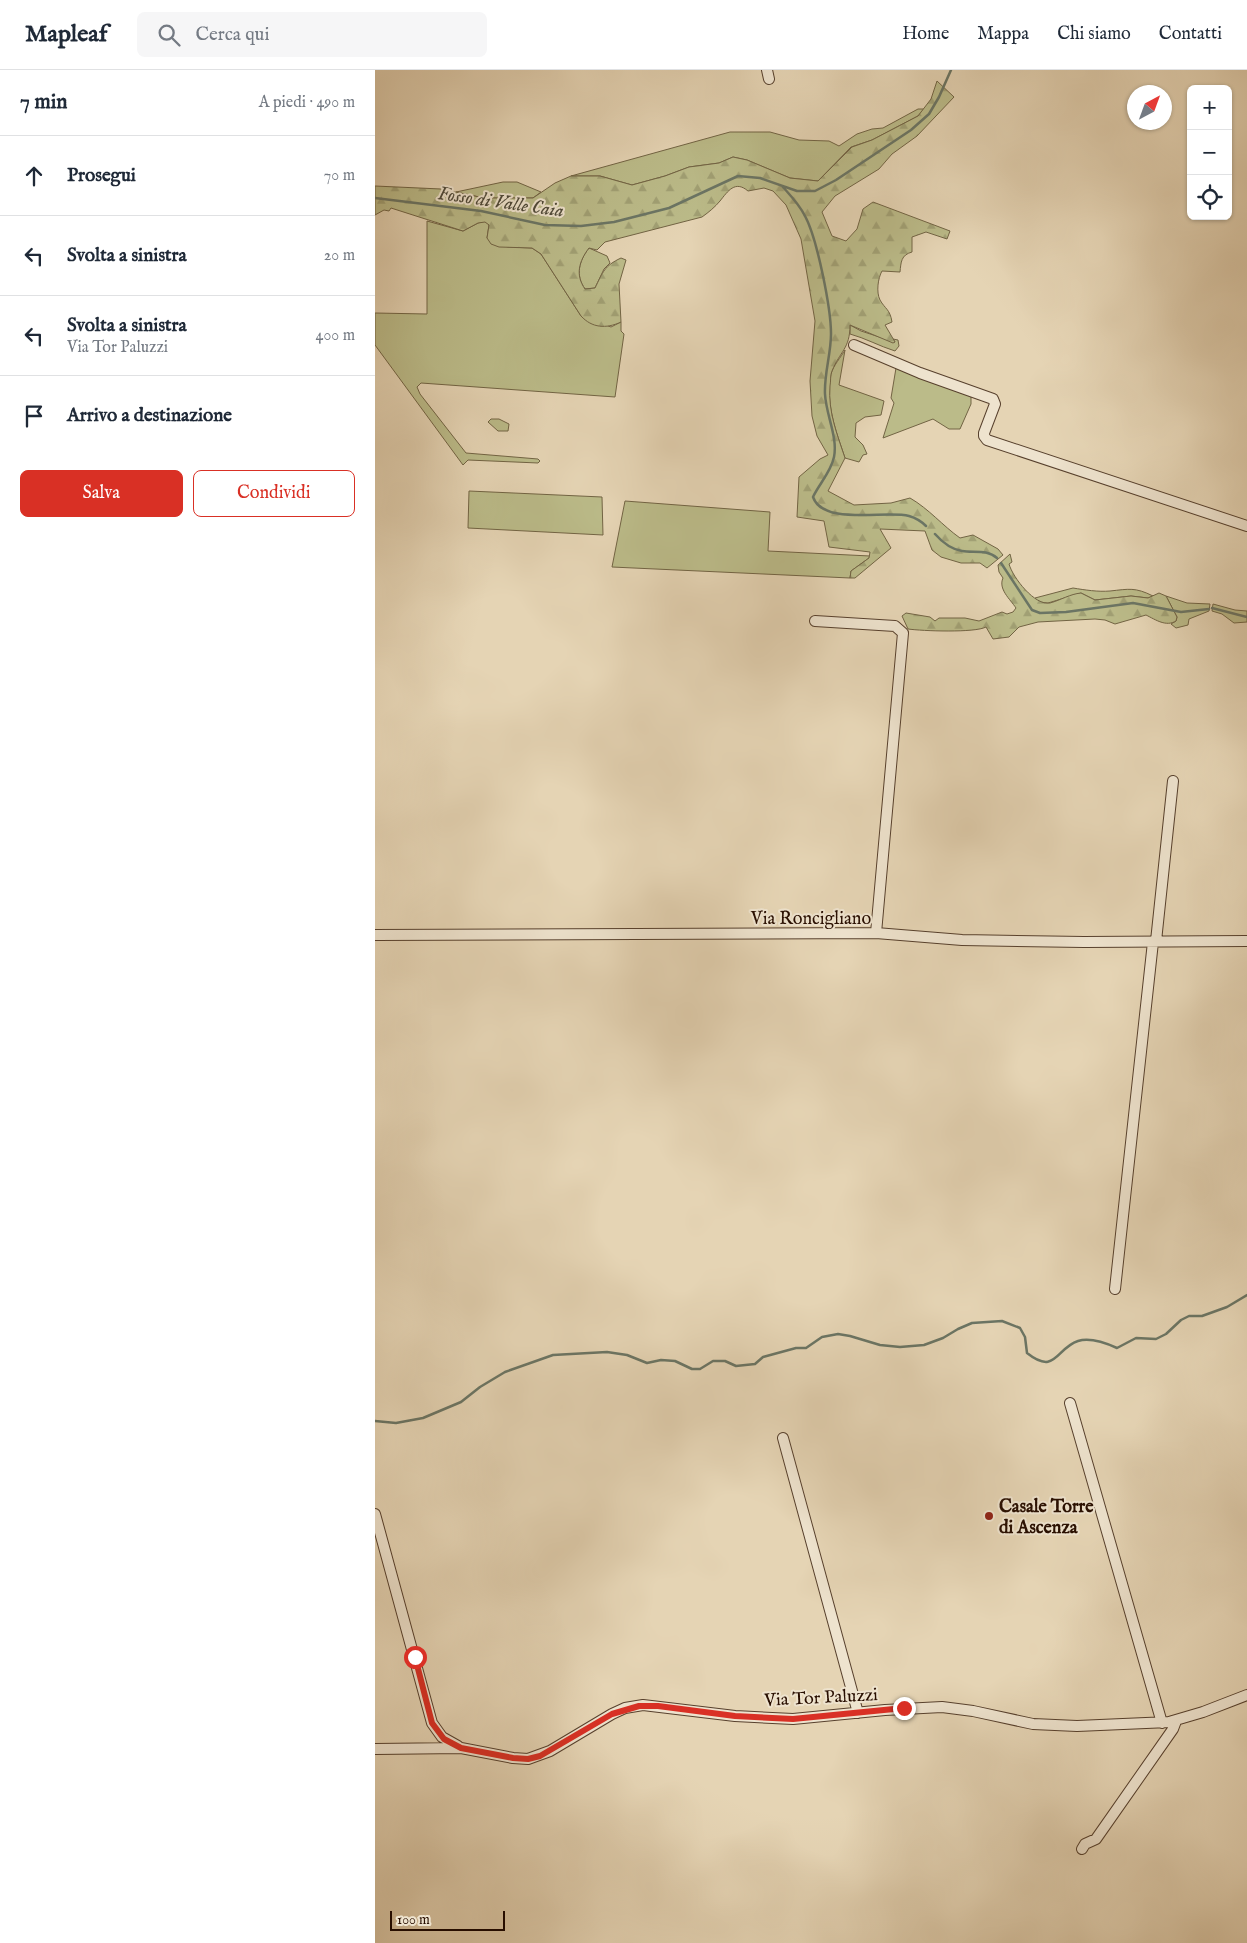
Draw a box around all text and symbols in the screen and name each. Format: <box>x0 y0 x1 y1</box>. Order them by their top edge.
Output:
search box <box>137 12 487 57</box>
text: Mapleaf <box>25 19 107 50</box>
icon: search <box>155 21 183 49</box>
text: Cerca qui <box>195 23 270 47</box>
text: Home <box>902 23 949 46</box>
text: Mappa <box>977 23 1029 46</box>
text: Chi siamo <box>1057 23 1131 46</box>
text: Contatti <box>1159 23 1222 46</box>
north arrow <box>1127 85 1172 130</box>
map controls <box>1187 85 1232 220</box>
button: + <box>1187 85 1232 130</box>
text: 7 min <box>20 89 67 116</box>
text: A piedi · 490 m <box>259 93 355 113</box>
button: − <box>1187 130 1232 175</box>
icon: ahead <box>20 162 48 190</box>
text: Prosegui <box>67 164 136 188</box>
text: 70 m <box>324 166 355 186</box>
button: locate <box>1187 175 1232 220</box>
water label: Fosso di Valle Caia <box>436 182 565 224</box>
icon: left <box>20 242 48 270</box>
text: Svolta a sinistra <box>67 244 187 268</box>
text: 20 m <box>324 246 355 266</box>
text: Svolta a sinistra <box>67 314 187 338</box>
icon: left <box>20 322 48 350</box>
text: 400 m <box>316 326 355 346</box>
text: Via Tor Paluzzi <box>67 338 168 358</box>
icon: arrive <box>20 402 48 430</box>
text: Arrivo a destinazione <box>67 404 232 428</box>
button: Salva <box>20 470 183 517</box>
button: Condividi <box>193 470 355 517</box>
street label: Via Roncigliano <box>750 908 871 931</box>
place label: Casale Torre di Ascenza <box>999 1496 1094 1540</box>
marker: Casale Torre di Ascenza <box>983 1510 995 1522</box>
route start <box>404 1646 427 1669</box>
street label: Via Tor Paluzzi <box>763 1684 879 1713</box>
route end <box>893 1697 916 1720</box>
scale bar <box>390 1908 505 1931</box>
text: 100 m <box>397 1911 430 1929</box>

